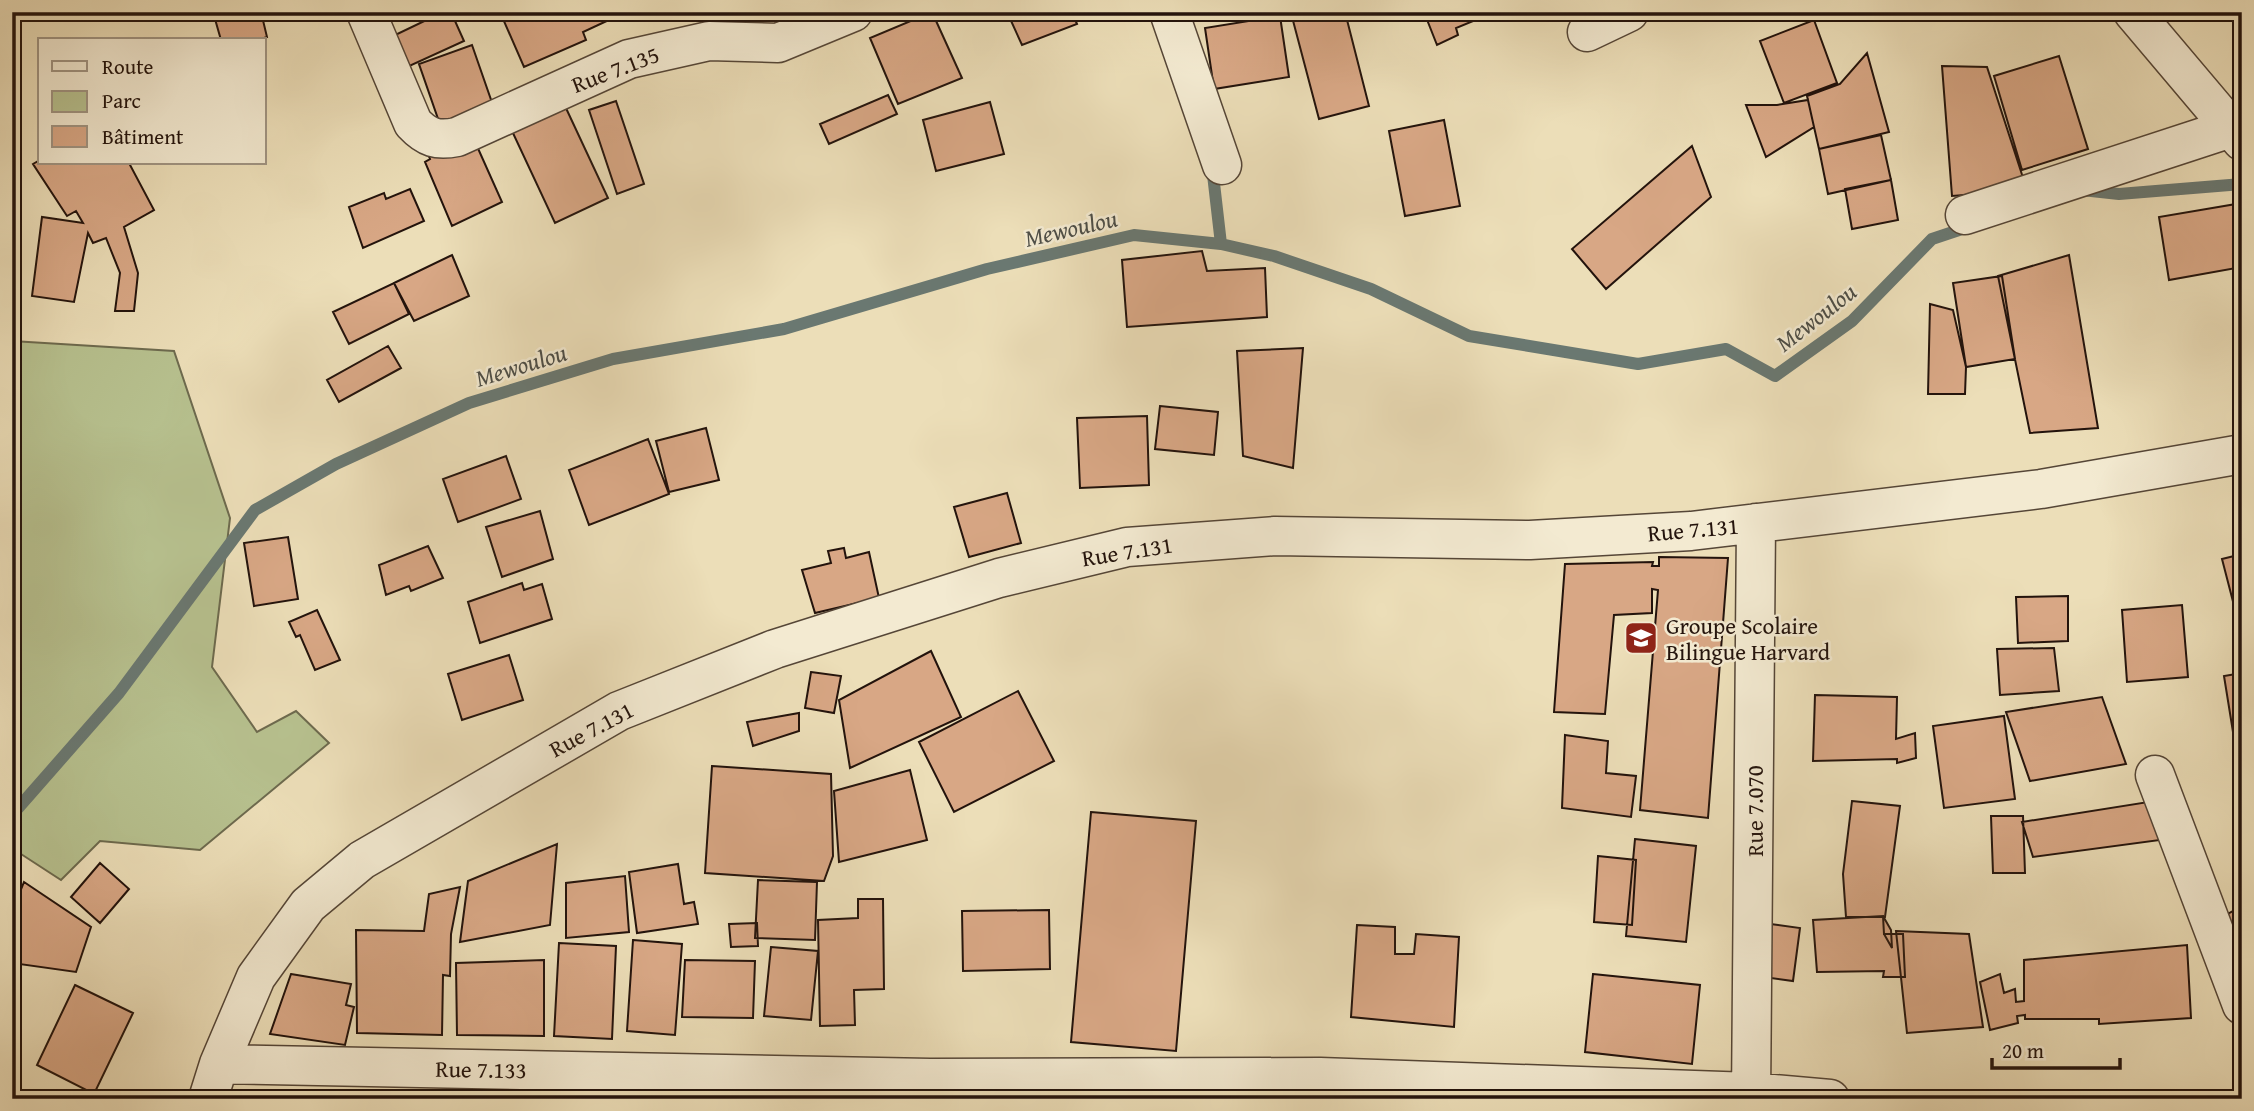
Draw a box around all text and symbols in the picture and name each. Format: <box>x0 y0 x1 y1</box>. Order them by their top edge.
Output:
street label: Rue 7.135 <box>566 37 664 101</box>
legend <box>38 38 266 164</box>
text: Route <box>102 51 154 82</box>
text: Parc <box>102 85 141 116</box>
text: Bâtiment <box>102 121 184 152</box>
water label: Mewoulou <box>1021 200 1121 256</box>
water label: Mewoulou <box>1768 274 1864 360</box>
water label: Mewoulou <box>471 334 571 396</box>
street label: Rue 7.131 <box>1646 509 1740 549</box>
street label: Rue 7.131 <box>1079 528 1175 574</box>
place label: Groupe Scolaire Bilingue Harvard <box>1666 609 1831 668</box>
school or university icon: Groupe Scolaire Bilingue Harvard <box>1622 619 1660 657</box>
street label: Rue 7.131 <box>543 693 639 765</box>
street label: Rue 7.070 <box>1738 765 1771 857</box>
scale bar <box>1992 1027 2119 1071</box>
text: 20 m <box>2002 1035 2044 1066</box>
street label: Rue 7.133 <box>435 1052 527 1086</box>

